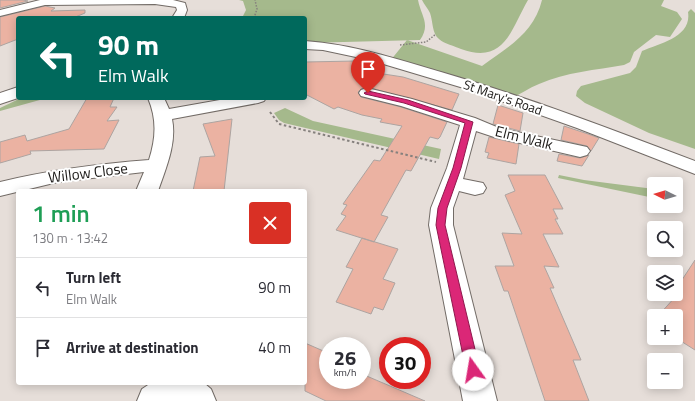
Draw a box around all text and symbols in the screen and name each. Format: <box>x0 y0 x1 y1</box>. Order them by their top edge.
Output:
text: 90 m <box>98 23 159 66</box>
icon: left <box>32 32 84 84</box>
pin <box>351 52 385 93</box>
icon: arrive <box>357 58 379 80</box>
text: Elm Walk <box>98 62 169 89</box>
street label: St Mary's Road <box>461 74 545 120</box>
street label: Elm Walk <box>493 119 555 156</box>
street label: Willow Close <box>47 156 129 189</box>
north arrow <box>647 177 683 213</box>
map controls <box>647 177 683 389</box>
text: 1 min <box>32 195 90 231</box>
button: close <box>249 202 291 244</box>
button: search <box>647 221 683 257</box>
text: 130 m · 13:42 <box>32 228 108 248</box>
button: layers <box>647 265 683 301</box>
text: Turn left <box>66 266 121 289</box>
text: 90 m <box>258 276 291 299</box>
icon: left <box>32 277 54 299</box>
text: Elm Walk <box>66 289 117 309</box>
button: + <box>647 309 683 345</box>
text: Arrive at destination <box>66 336 199 359</box>
text: 40 m <box>258 336 291 359</box>
icon: arrive <box>32 337 54 359</box>
speed limit sign: 30 <box>379 337 431 389</box>
text: 26 <box>334 342 356 373</box>
position arrow <box>452 349 494 391</box>
button: − <box>647 353 683 389</box>
text: km/h <box>334 365 356 380</box>

